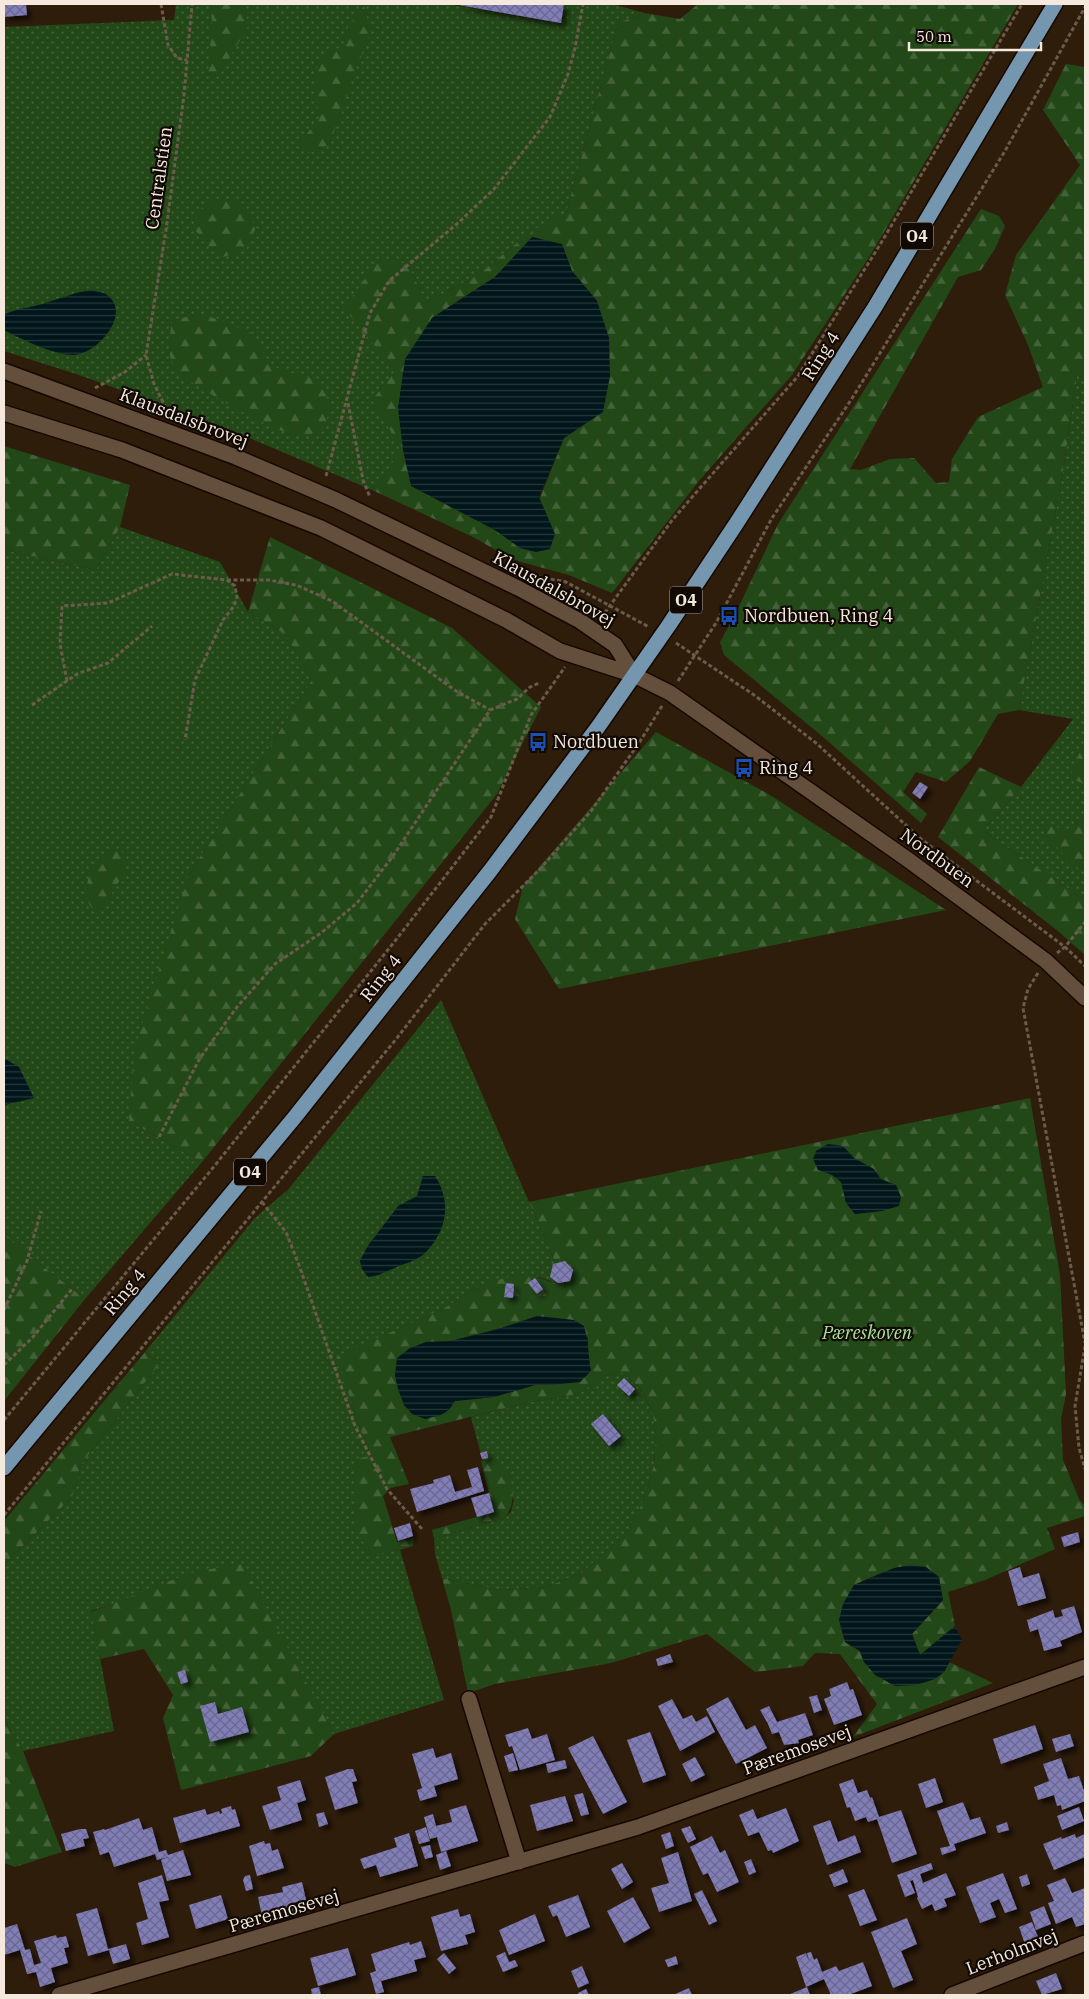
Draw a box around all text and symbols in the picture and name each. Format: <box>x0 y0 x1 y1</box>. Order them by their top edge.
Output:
scale bar <box>909 20 1042 52</box>
text: 50 m <box>916 27 952 46</box>
street label: Centralstien <box>140 125 177 231</box>
road number: O4 <box>901 222 933 250</box>
street label: Ring 4 <box>797 327 845 385</box>
street label: Klausdalsbrovej <box>117 382 252 453</box>
street label: Klausdalsbrovej <box>489 546 619 632</box>
road number: O4 <box>670 586 702 614</box>
place label: Nordbuen, Ring 4 <box>744 604 893 627</box>
bus stop icon: Nordbuen, Ring 4 <box>718 605 740 627</box>
place label: Nordbuen <box>553 730 639 753</box>
bus stop icon: Nordbuen <box>527 731 549 753</box>
place label: Ring 4 <box>759 756 813 779</box>
bus stop icon: Ring 4 <box>733 757 755 779</box>
street label: Nordbuen <box>896 823 979 892</box>
street label: Ring 4 <box>355 949 406 1006</box>
road number: O4 <box>234 1158 266 1186</box>
street label: Ring 4 <box>98 1264 151 1320</box>
park label: Pæreskoven <box>821 1321 913 1344</box>
street label: Pæremosevej <box>739 1719 854 1780</box>
street label: Pæremosevej <box>226 1884 342 1937</box>
street label: Lerholmvej <box>963 1923 1061 1980</box>

